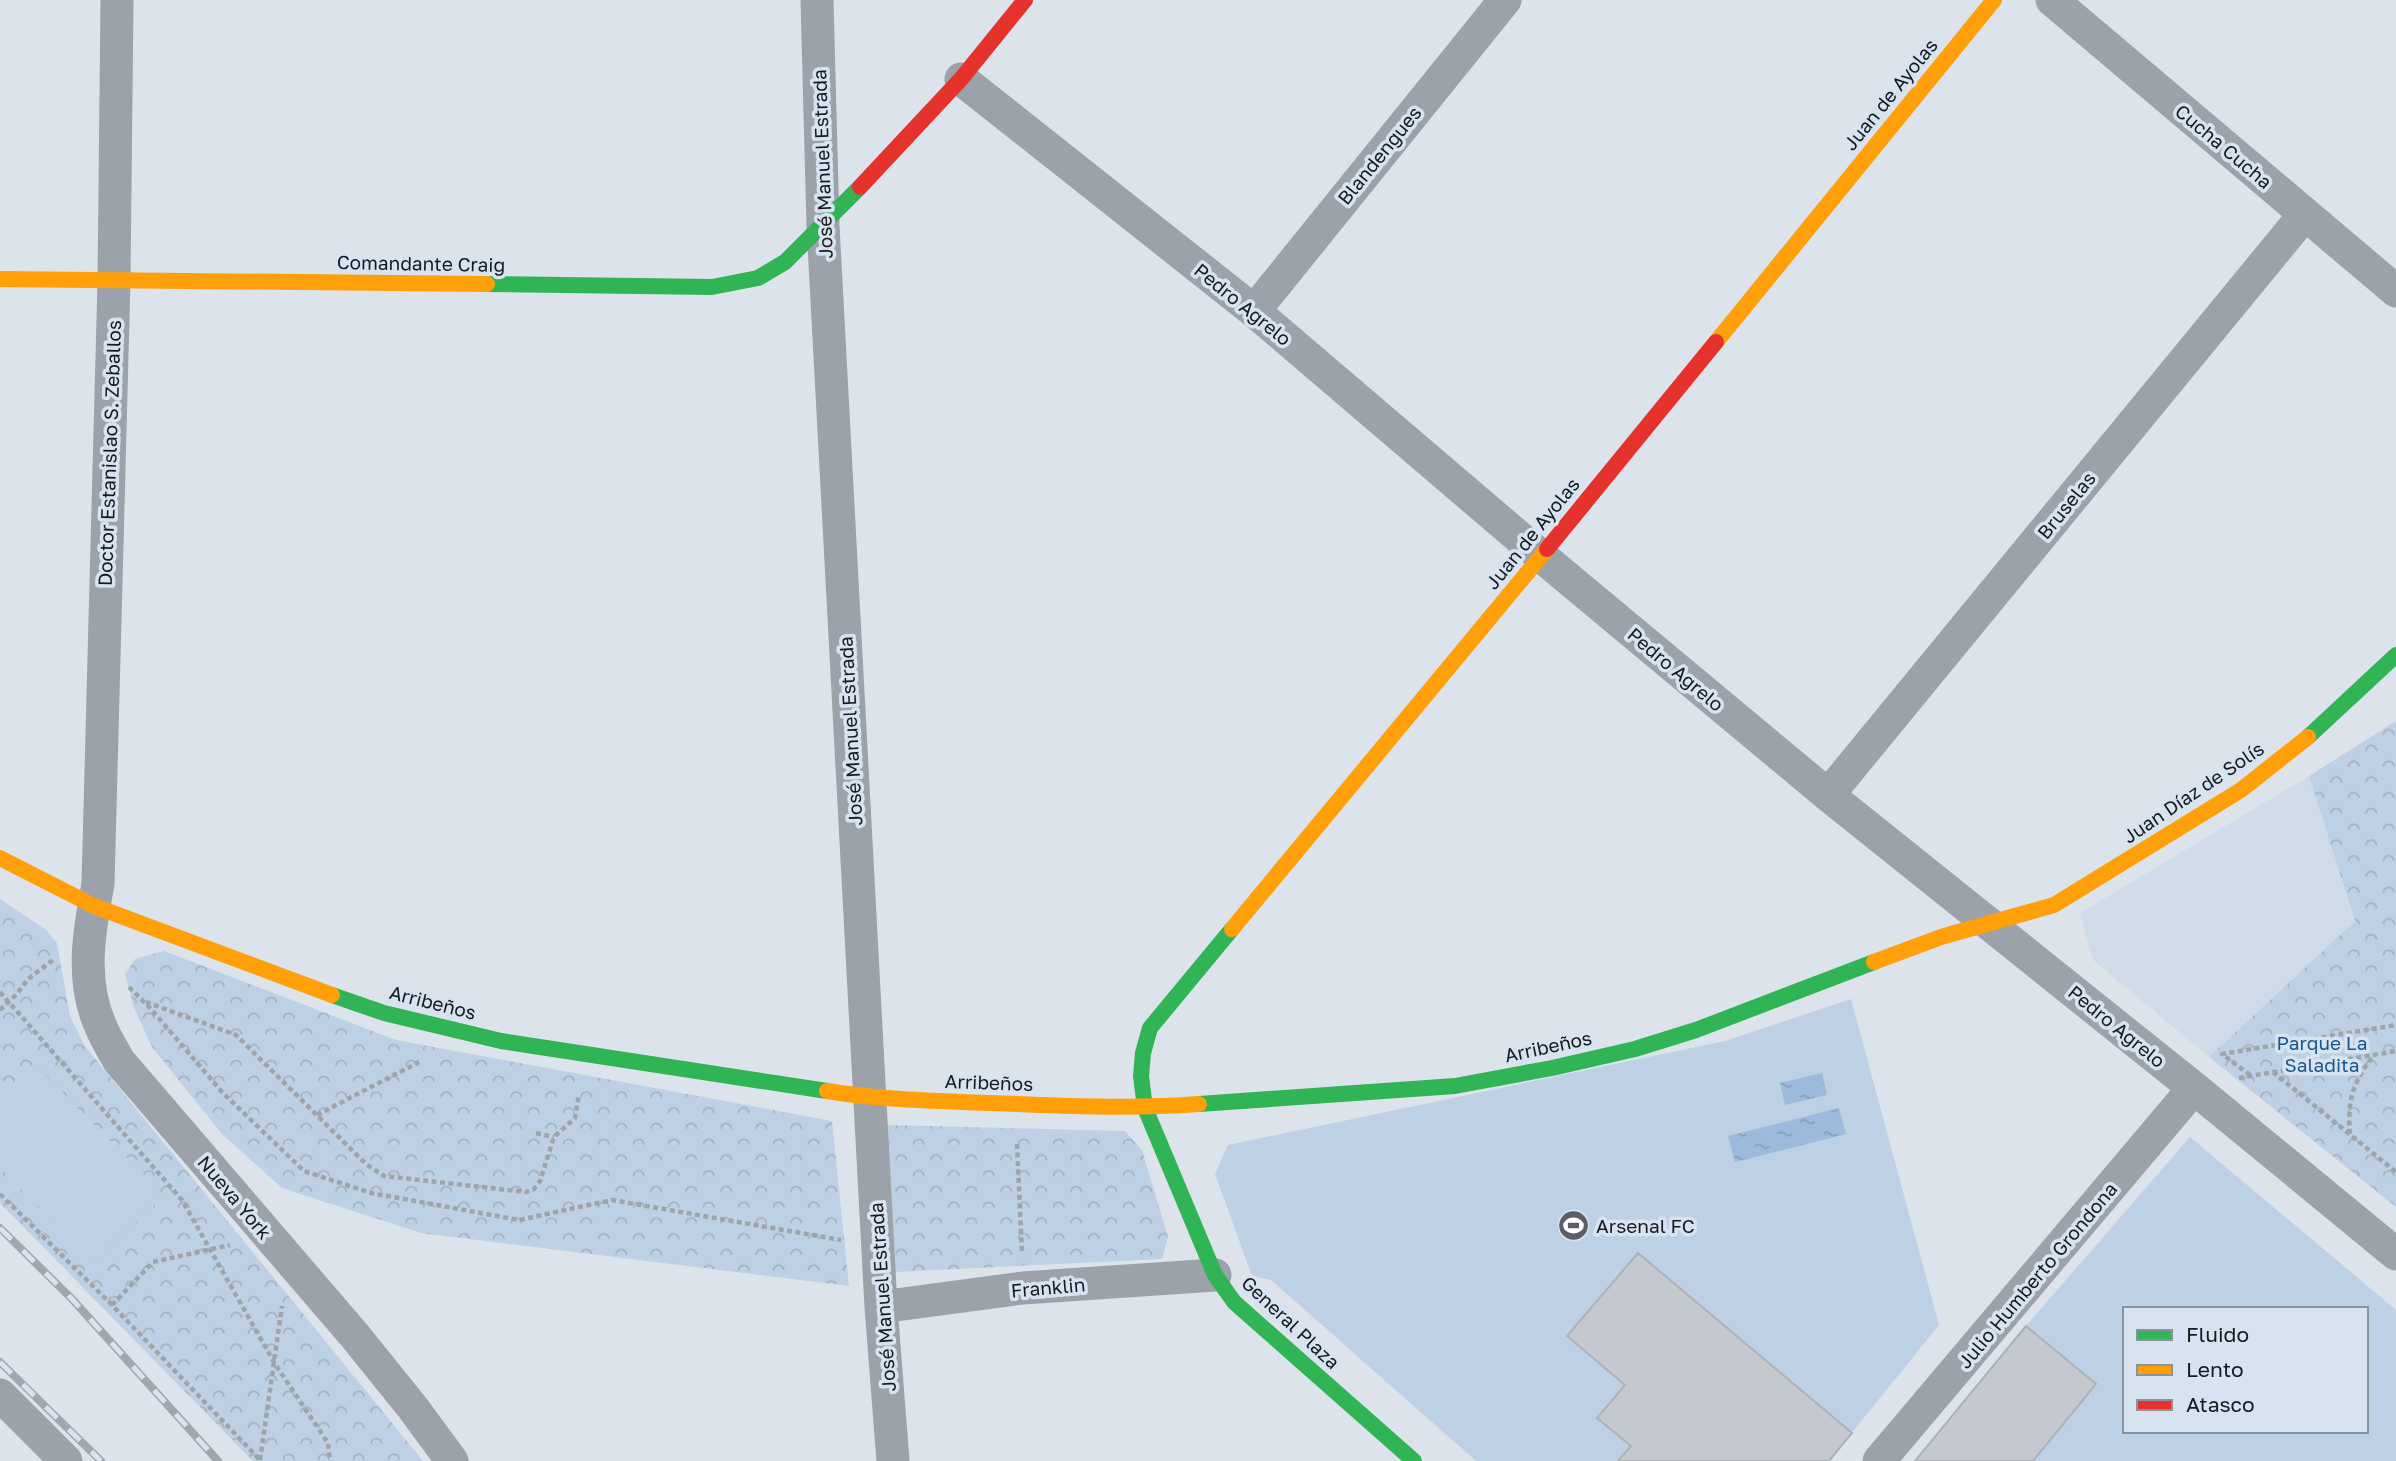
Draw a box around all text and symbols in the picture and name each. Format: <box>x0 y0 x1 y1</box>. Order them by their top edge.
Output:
street label: Juan de Ayolas <box>1838 34 1942 154</box>
street label: José Manuel Estrada <box>807 69 837 259</box>
street label: Cucha Cucha <box>2171 99 2277 193</box>
street label: Blandengues <box>1332 101 1426 209</box>
street label: Comandante Craig <box>337 250 505 276</box>
street label: Pedro Agrelo <box>1190 258 1296 350</box>
street label: Doctor Estanislao S. Zeballos <box>93 320 125 586</box>
street label: Bruselas <box>2032 467 2100 543</box>
street label: Juan de Ayolas <box>1480 473 1584 593</box>
street label: Pedro Agrelo <box>1623 622 1729 716</box>
street label: José Manuel Estrada <box>834 636 866 826</box>
street label: Juan Díaz de Solís <box>2118 736 2268 848</box>
street label: Arribeños <box>387 980 479 1024</box>
street label: Pedro Agrelo <box>2064 980 2170 1072</box>
street label: Arribeños <box>1502 1026 1594 1066</box>
park label: Parque La Saladita <box>2277 1031 2367 1076</box>
street label: Arribeños <box>944 1069 1034 1095</box>
street label: Nueva York <box>193 1150 277 1244</box>
street label: Julio Humberto Grondona <box>1952 1177 2122 1373</box>
street label: José Manuel Estrada <box>864 1202 900 1392</box>
sports icon: Arsenal FC <box>1556 1208 1590 1242</box>
place label: Arsenal FC <box>1596 1214 1695 1237</box>
street label: General Plaza <box>1237 1271 1345 1373</box>
street label: Franklin <box>1010 1272 1086 1302</box>
legend <box>2123 1307 2368 1433</box>
text: Fluido <box>2186 1321 2249 1347</box>
text: Lento <box>2186 1356 2244 1382</box>
text: Atasco <box>2186 1391 2255 1417</box>

